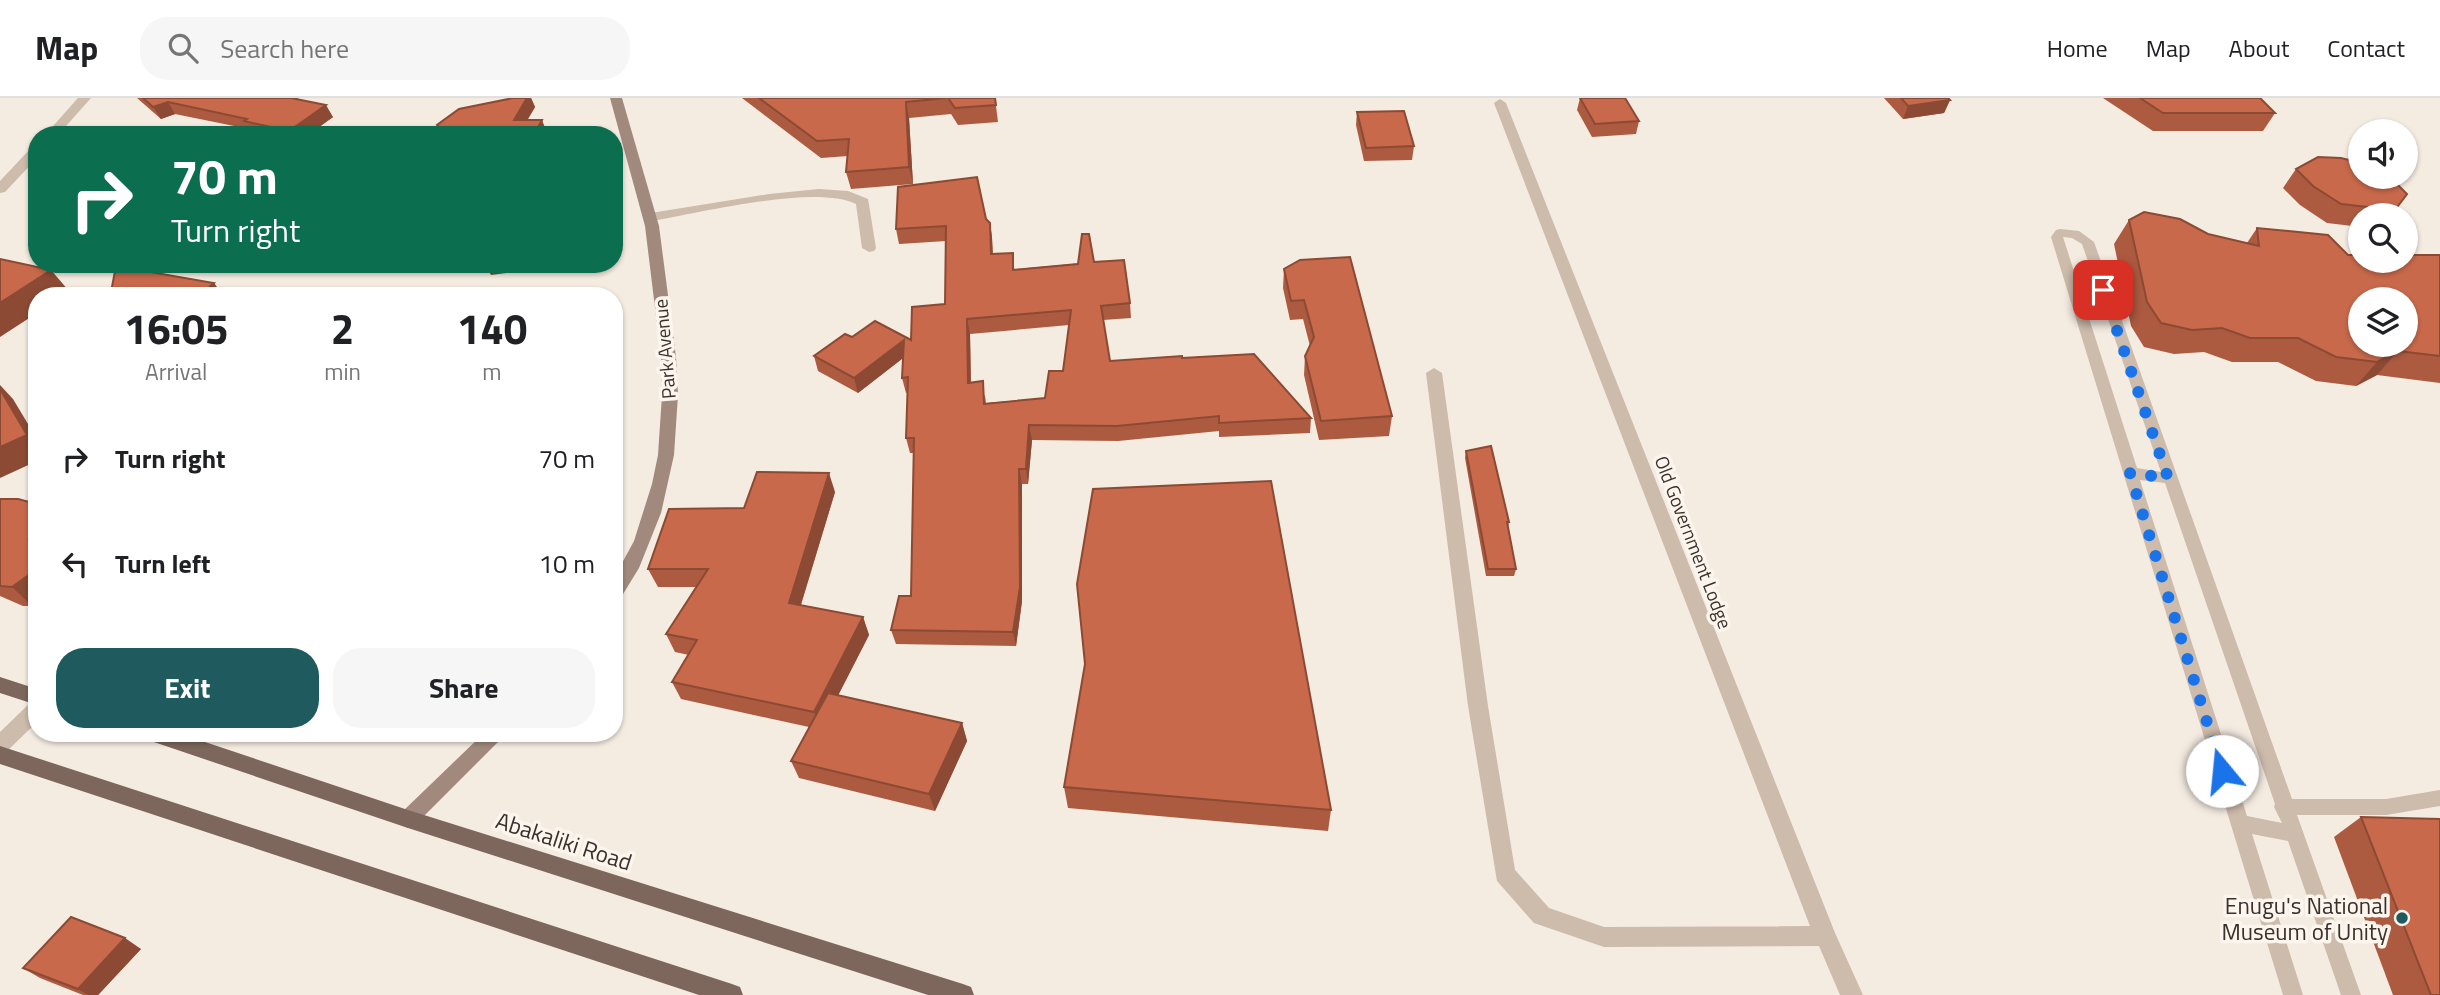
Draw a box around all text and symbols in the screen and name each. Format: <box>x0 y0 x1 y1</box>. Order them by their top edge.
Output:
search box <box>140 17 630 80</box>
text: Map <box>35 23 98 73</box>
icon: search <box>164 29 202 67</box>
text: Search here <box>220 29 349 68</box>
text: Home <box>2047 30 2108 66</box>
text: Map <box>2146 30 2191 66</box>
text: About <box>2229 30 2289 66</box>
text: Contact <box>2327 30 2405 66</box>
map controls <box>2348 119 2418 357</box>
button: sound <box>2348 119 2418 189</box>
text: 70 m <box>171 138 278 213</box>
icon: right <box>56 154 147 245</box>
button: search <box>2348 203 2418 273</box>
text: Turn right <box>171 206 300 254</box>
pin <box>2073 260 2133 320</box>
icon: arrive <box>2084 271 2122 309</box>
button: layers <box>2348 287 2418 357</box>
text: 16:05 <box>124 296 229 360</box>
text: 2 <box>331 296 354 360</box>
text: 140 <box>457 296 527 360</box>
street label: Park Avenue <box>645 298 683 400</box>
text: Arrival <box>145 354 207 389</box>
text: min <box>324 354 361 389</box>
text: m <box>482 354 502 389</box>
text: Turn right <box>115 439 226 478</box>
text: 70 m <box>538 439 595 478</box>
icon: right <box>56 440 94 478</box>
street label: Old Government Lodge <box>1648 451 1740 633</box>
text: Turn left <box>115 544 210 583</box>
text: 10 m <box>538 544 595 583</box>
icon: left <box>56 545 94 583</box>
button: Exit <box>56 648 319 728</box>
button: Share <box>333 648 595 728</box>
position arrow <box>2185 734 2259 808</box>
street label: Abakaliki Road <box>492 803 636 879</box>
place label: Enugu's National Museum of Unity <box>2221 888 2388 949</box>
marker: Enugu's National Museum of Unity <box>2394 910 2410 926</box>

